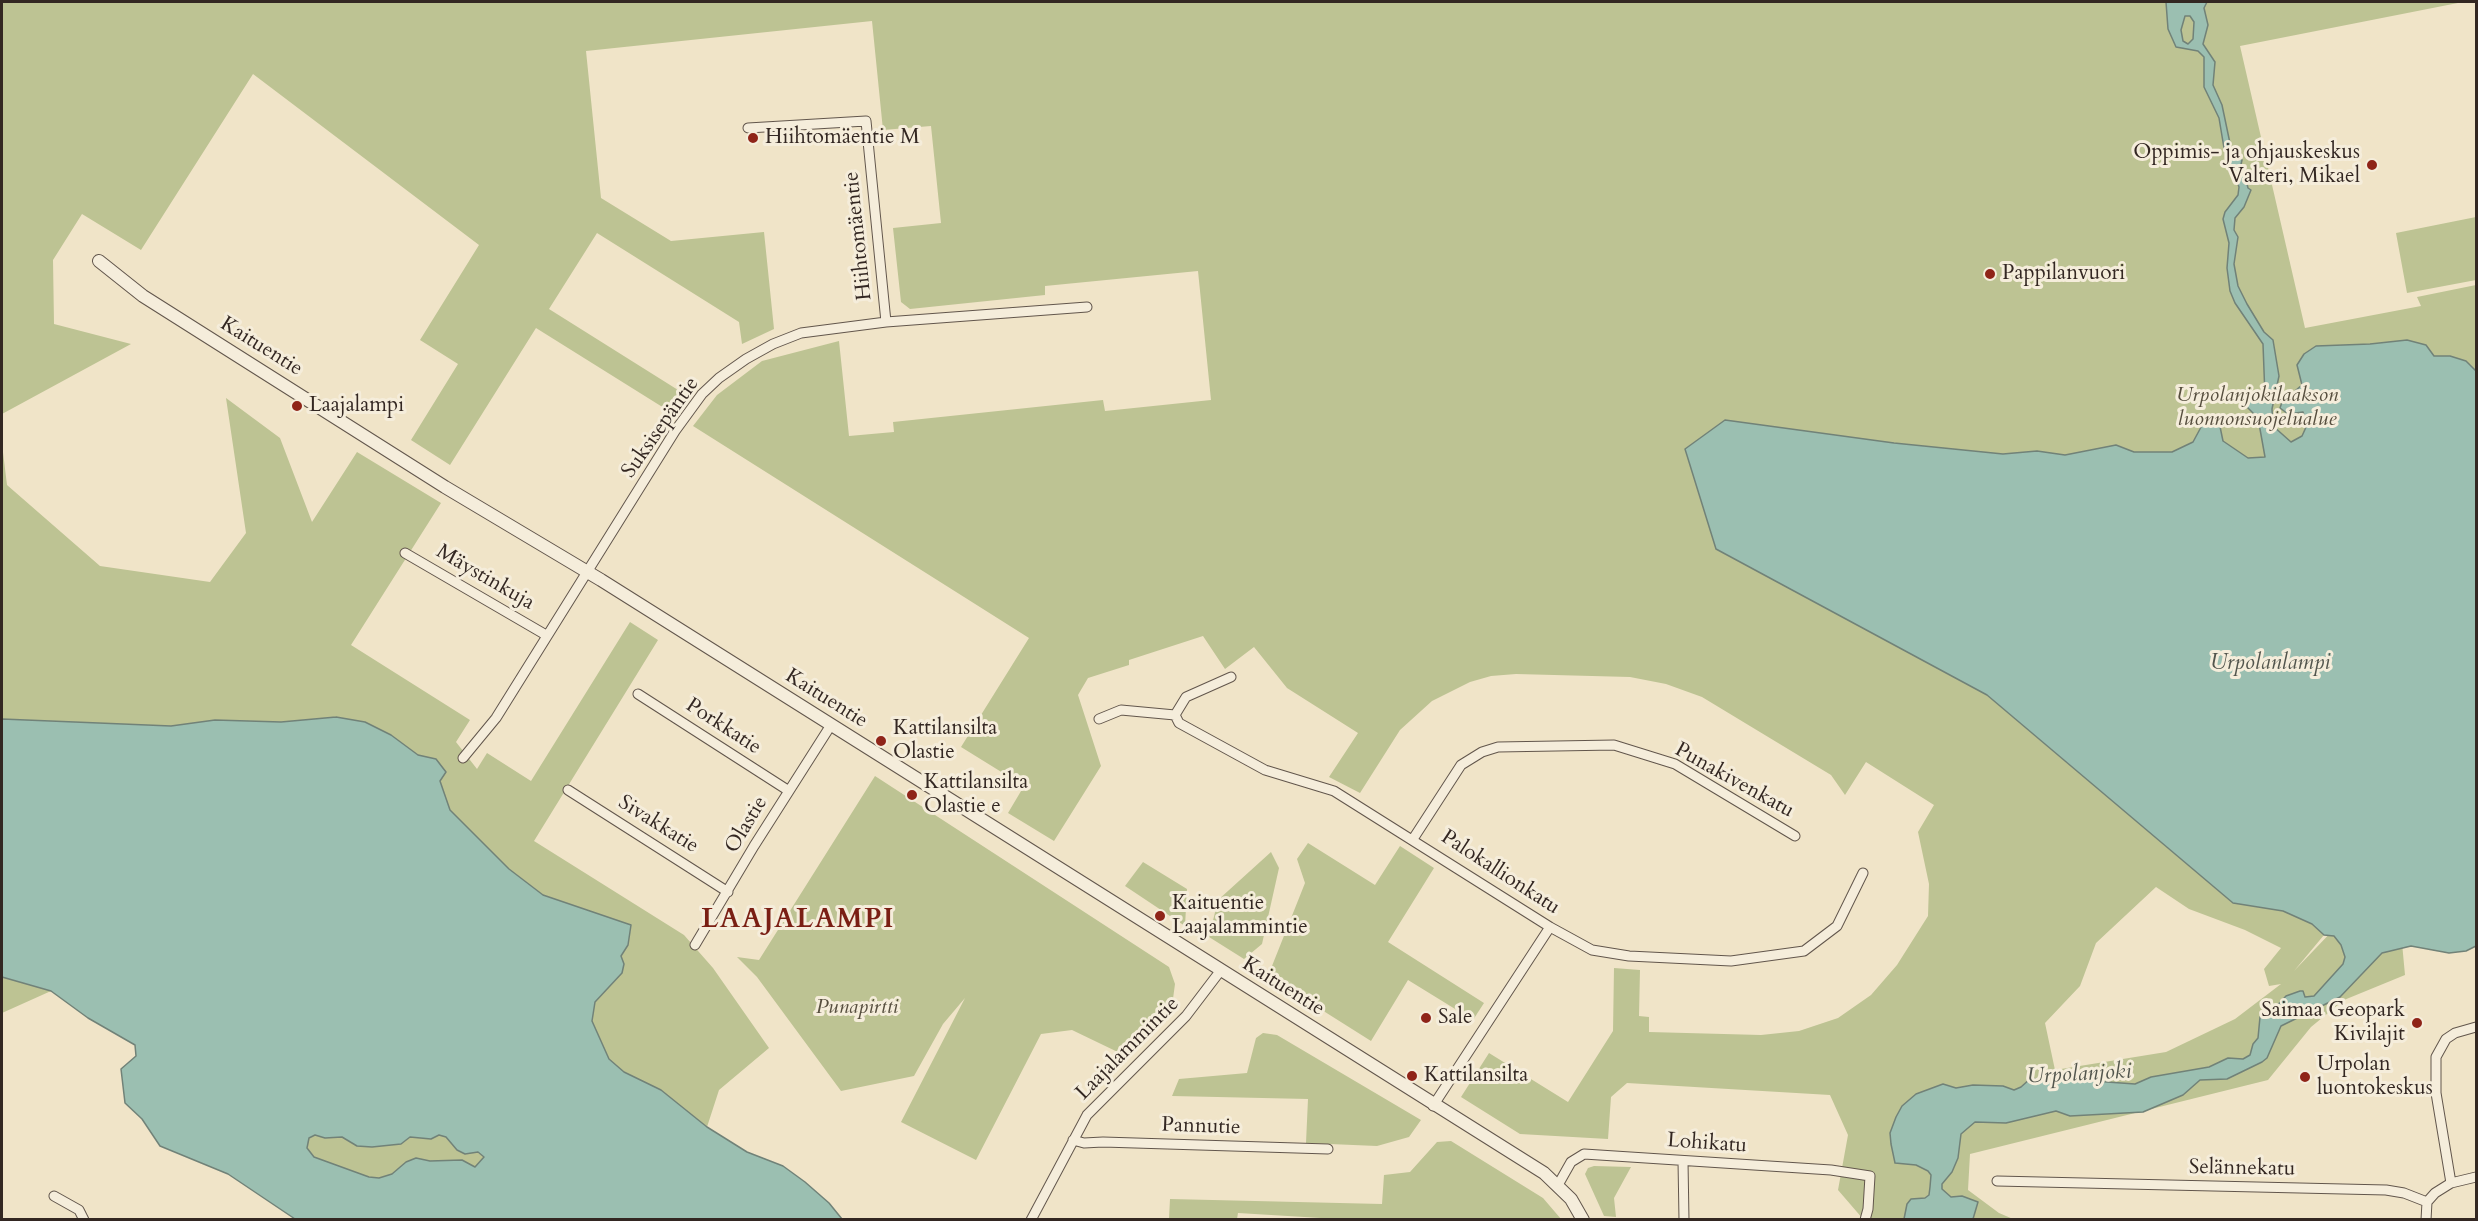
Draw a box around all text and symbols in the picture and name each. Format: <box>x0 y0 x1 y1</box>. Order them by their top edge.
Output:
place label: Hiihtomäentie M <box>765 125 920 151</box>
marker: Hiihtomäentie M <box>746 131 760 145</box>
place label: Oppimis- ja ohjauskeskus Valteri, Mikael <box>2133 140 2360 190</box>
marker: Oppimis- ja ohjauskeskus Valteri, Mikael <box>2365 158 2379 172</box>
street label: Hiihtomäentie <box>840 170 878 302</box>
place label: Pappilanvuori <box>2002 261 2125 287</box>
marker: Pappilanvuori <box>1983 267 1997 281</box>
street label: Kaituentie <box>215 312 307 382</box>
street label: Suksisepäntie <box>617 373 705 483</box>
park label: Urpolanjokilaakson luonnonsuojelualue <box>2176 383 2338 433</box>
place label: Laajalampi <box>309 393 404 419</box>
marker: Laajalampi <box>290 399 304 413</box>
street label: Mäystinkuja <box>431 540 539 616</box>
water label: Urpolanlampi <box>2210 651 2330 677</box>
street label: Kaituentie <box>780 664 872 734</box>
street label: Porkkatie <box>680 693 766 761</box>
place label: Kattilansilta Olastie <box>893 716 997 766</box>
marker: Kattilansilta Olastie <box>874 734 888 748</box>
street label: Punakivenkatu <box>1670 738 1798 824</box>
place label: Kattilansilta Olastie e <box>924 770 1028 820</box>
marker: Kattilansilta Olastie e <box>905 788 919 802</box>
street label: Sivakkatie <box>613 791 703 859</box>
street label: Olastie <box>720 792 774 858</box>
street label: Palokallionkatu <box>1436 825 1564 921</box>
place label: Kaituentie Laajalammintie <box>1172 891 1308 941</box>
district label: LAAJALAMPI <box>701 905 895 937</box>
marker: Kaituentie Laajalammintie <box>1153 909 1167 923</box>
street label: Kaituentie <box>1237 952 1329 1022</box>
street label: Laajalammintie <box>1071 992 1185 1106</box>
park label: Punapirtti <box>816 995 898 1021</box>
place label: Saimaa Geopark Kivilajit <box>2261 998 2405 1048</box>
place label: Sale <box>1438 1005 1472 1031</box>
marker: Sale <box>1419 1011 1433 1025</box>
marker: Saimaa Geopark Kivilajit <box>2410 1016 2424 1030</box>
place label: Urpolan luontokeskus <box>2317 1052 2433 1102</box>
water label: Urpolanjoki <box>2026 1059 2132 1091</box>
place label: Kattilansilta <box>1424 1063 1528 1089</box>
marker: Kattilansilta <box>1405 1069 1419 1083</box>
marker: Urpolan luontokeskus <box>2298 1070 2312 1084</box>
street label: Pannutie <box>1161 1113 1241 1141</box>
street label: Lohikatu <box>1666 1129 1748 1159</box>
street label: Selännekatu <box>2189 1155 2295 1183</box>

